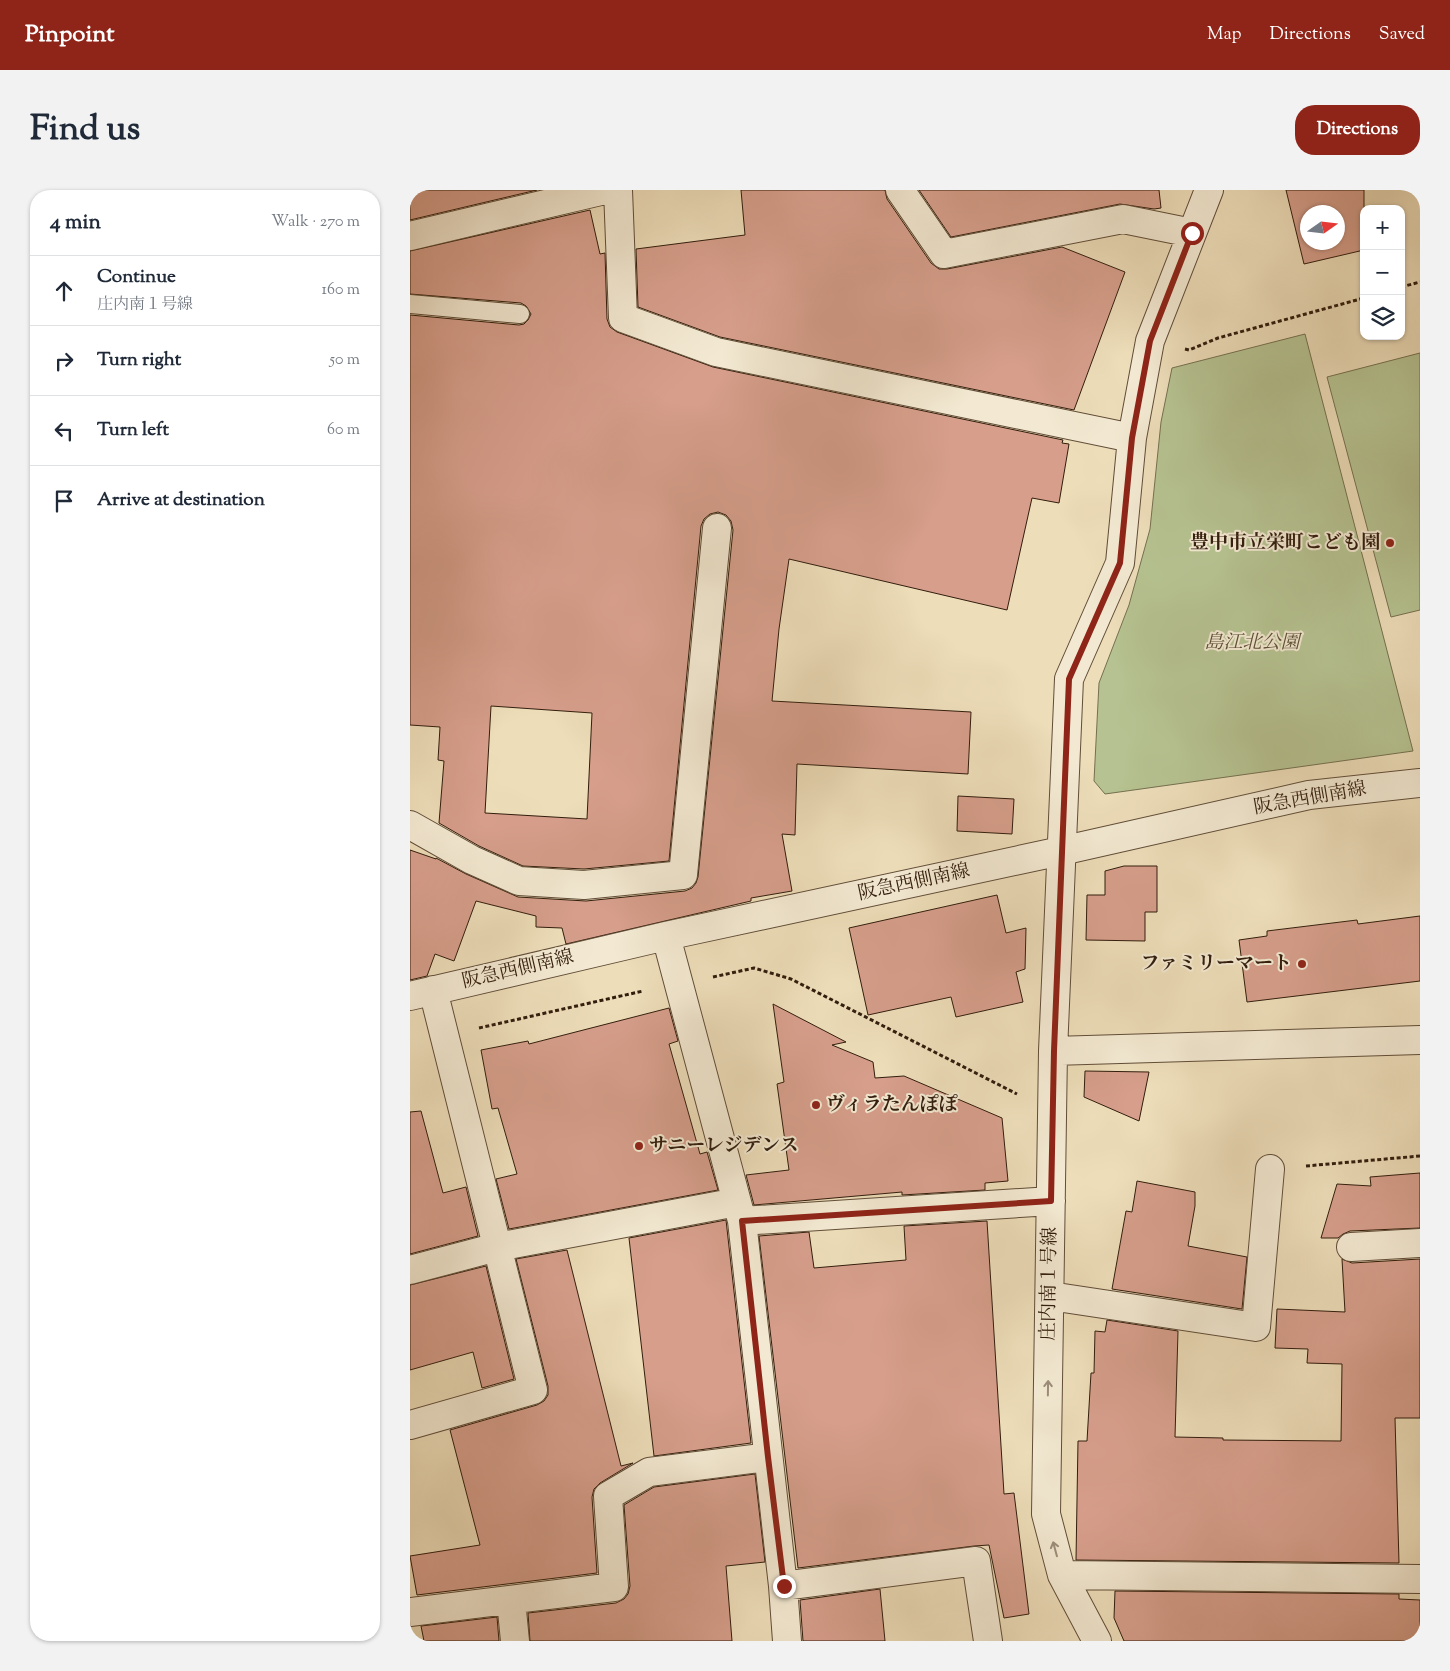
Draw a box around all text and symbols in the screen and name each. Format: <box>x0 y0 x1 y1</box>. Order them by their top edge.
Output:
text: Pinpoint <box>25 18 114 52</box>
text: Map <box>1207 22 1242 48</box>
text: Directions <box>1270 22 1351 48</box>
text: Saved <box>1379 22 1425 48</box>
text: Find us <box>30 105 140 156</box>
button: Directions <box>1295 105 1420 155</box>
north arrow <box>1300 205 1345 250</box>
map controls <box>1360 205 1405 340</box>
button: + <box>1360 205 1405 250</box>
text: 4 min <box>50 208 101 238</box>
text: Walk · 270 m <box>271 211 360 234</box>
route start <box>1181 222 1204 245</box>
button: − <box>1360 250 1405 295</box>
text: Continue <box>97 264 176 291</box>
icon: ahead <box>50 277 78 305</box>
text: 160 m <box>322 279 360 302</box>
text: 庄内南１号線 <box>97 294 193 317</box>
button: layers <box>1360 295 1405 340</box>
icon: right <box>50 347 78 375</box>
text: Turn right <box>97 347 181 374</box>
text: 50 m <box>329 349 360 372</box>
icon: left <box>50 417 78 445</box>
text: Turn left <box>97 417 169 444</box>
text: 60 m <box>327 419 360 442</box>
icon: arrive <box>50 487 78 515</box>
text: Arrive at destination <box>97 487 265 514</box>
place label: 豊中市立栄町こども園 <box>1190 530 1380 557</box>
marker: 豊中市立栄町こども園 <box>1384 537 1396 549</box>
park label: 島江北公園 <box>1204 630 1302 657</box>
street label: 阪急西側南線 <box>1252 776 1368 822</box>
street label: 阪急西側南線 <box>855 858 973 908</box>
street label: 阪急西側南線 <box>459 944 577 996</box>
place label: ファミリーマート <box>1140 951 1292 978</box>
marker: ファミリーマート <box>1296 958 1308 970</box>
place label: ヴィラたんぽぽ <box>826 1092 958 1119</box>
marker: ヴィラたんぽぽ <box>810 1099 822 1111</box>
place label: サニーレジデンス <box>649 1133 798 1160</box>
marker: サニーレジデンス <box>633 1140 645 1152</box>
street label: 庄内南１号線 <box>1036 1227 1064 1341</box>
one-way arrow <box>1043 1380 1053 1396</box>
one-way arrow <box>1050 1542 1059 1558</box>
route end <box>773 1575 796 1598</box>

